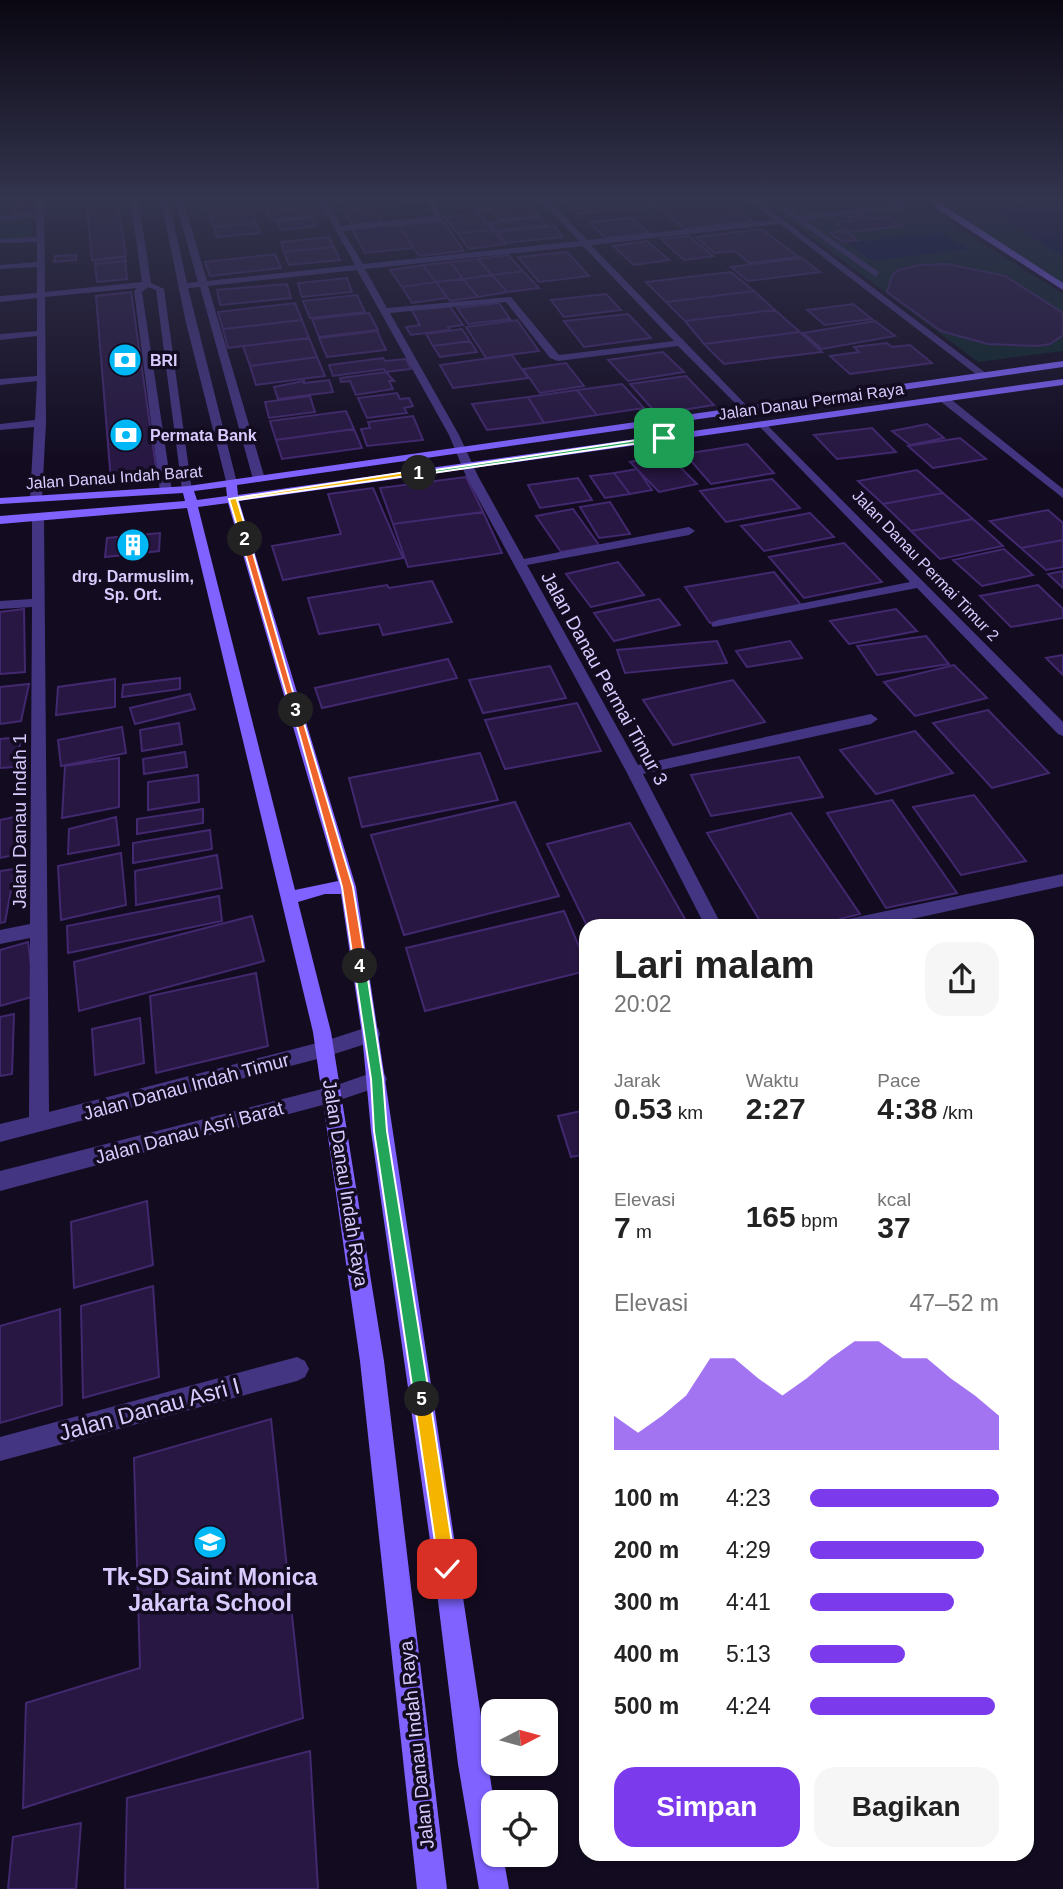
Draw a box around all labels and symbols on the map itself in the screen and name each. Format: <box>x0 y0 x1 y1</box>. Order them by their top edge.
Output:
bank icon: BRI <box>106 341 144 379</box>
place label: BRI <box>150 352 178 369</box>
street label: Jalan Danau Permai Raya <box>717 380 905 423</box>
pin <box>634 408 694 468</box>
bank icon: Permata Bank <box>107 416 145 454</box>
place label: Permata Bank <box>150 427 257 444</box>
pin: 1 <box>402 456 436 490</box>
street label: Jalan Danau Indah Barat <box>25 463 203 492</box>
street label: Jalan Danau Permai Timur 2 <box>849 487 1002 644</box>
pin: 2 <box>228 522 262 556</box>
building icon: drg. Darmuslim, Sp. Ort. <box>114 526 152 564</box>
place label: drg. Darmuslim, Sp. Ort. <box>72 568 194 603</box>
street label: Jalan Danau Permai Timur 3 <box>537 568 672 789</box>
pin: 3 <box>278 692 314 728</box>
street label: Jalan Danau Indah 1 <box>9 733 30 909</box>
pin: 4 <box>342 948 378 984</box>
street label: Jalan Danau Indah Timur <box>81 1049 292 1124</box>
street label: Jalan Danau Indah Raya <box>319 1078 372 1288</box>
street label: Jalan Danau Asri Barat <box>93 1097 286 1168</box>
street label: Jalan Danau Asri I <box>55 1372 243 1446</box>
pin: 5 <box>404 1382 440 1416</box>
school or university icon: Tk-SD Saint Monica Jakarta School <box>191 1523 229 1561</box>
pin <box>417 1539 477 1599</box>
place label: Tk-SD Saint Monica Jakarta School <box>103 1564 318 1616</box>
street label: Jalan Danau Indah Raya <box>395 1639 438 1850</box>
north arrow <box>481 1699 558 1776</box>

